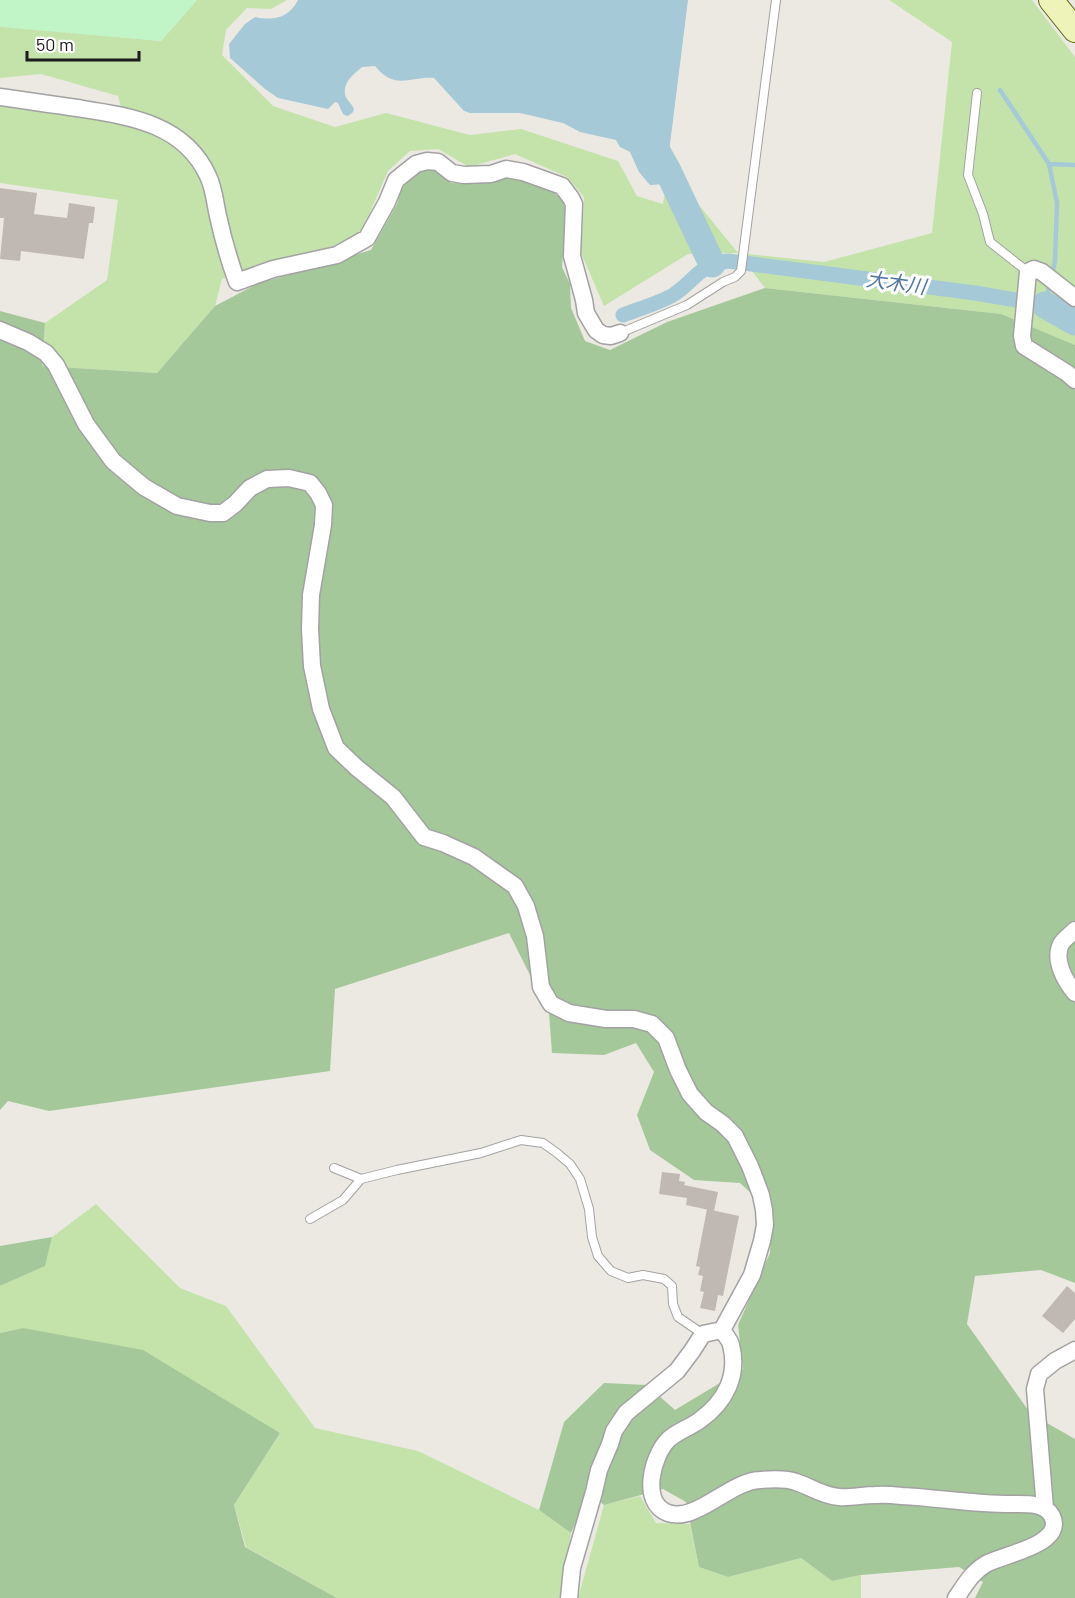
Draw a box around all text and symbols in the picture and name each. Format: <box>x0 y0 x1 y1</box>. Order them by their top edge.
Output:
scale bar <box>27 24 140 62</box>
text: 50 m <box>36 33 74 55</box>
water label: 大木川 <box>865 266 929 298</box>

